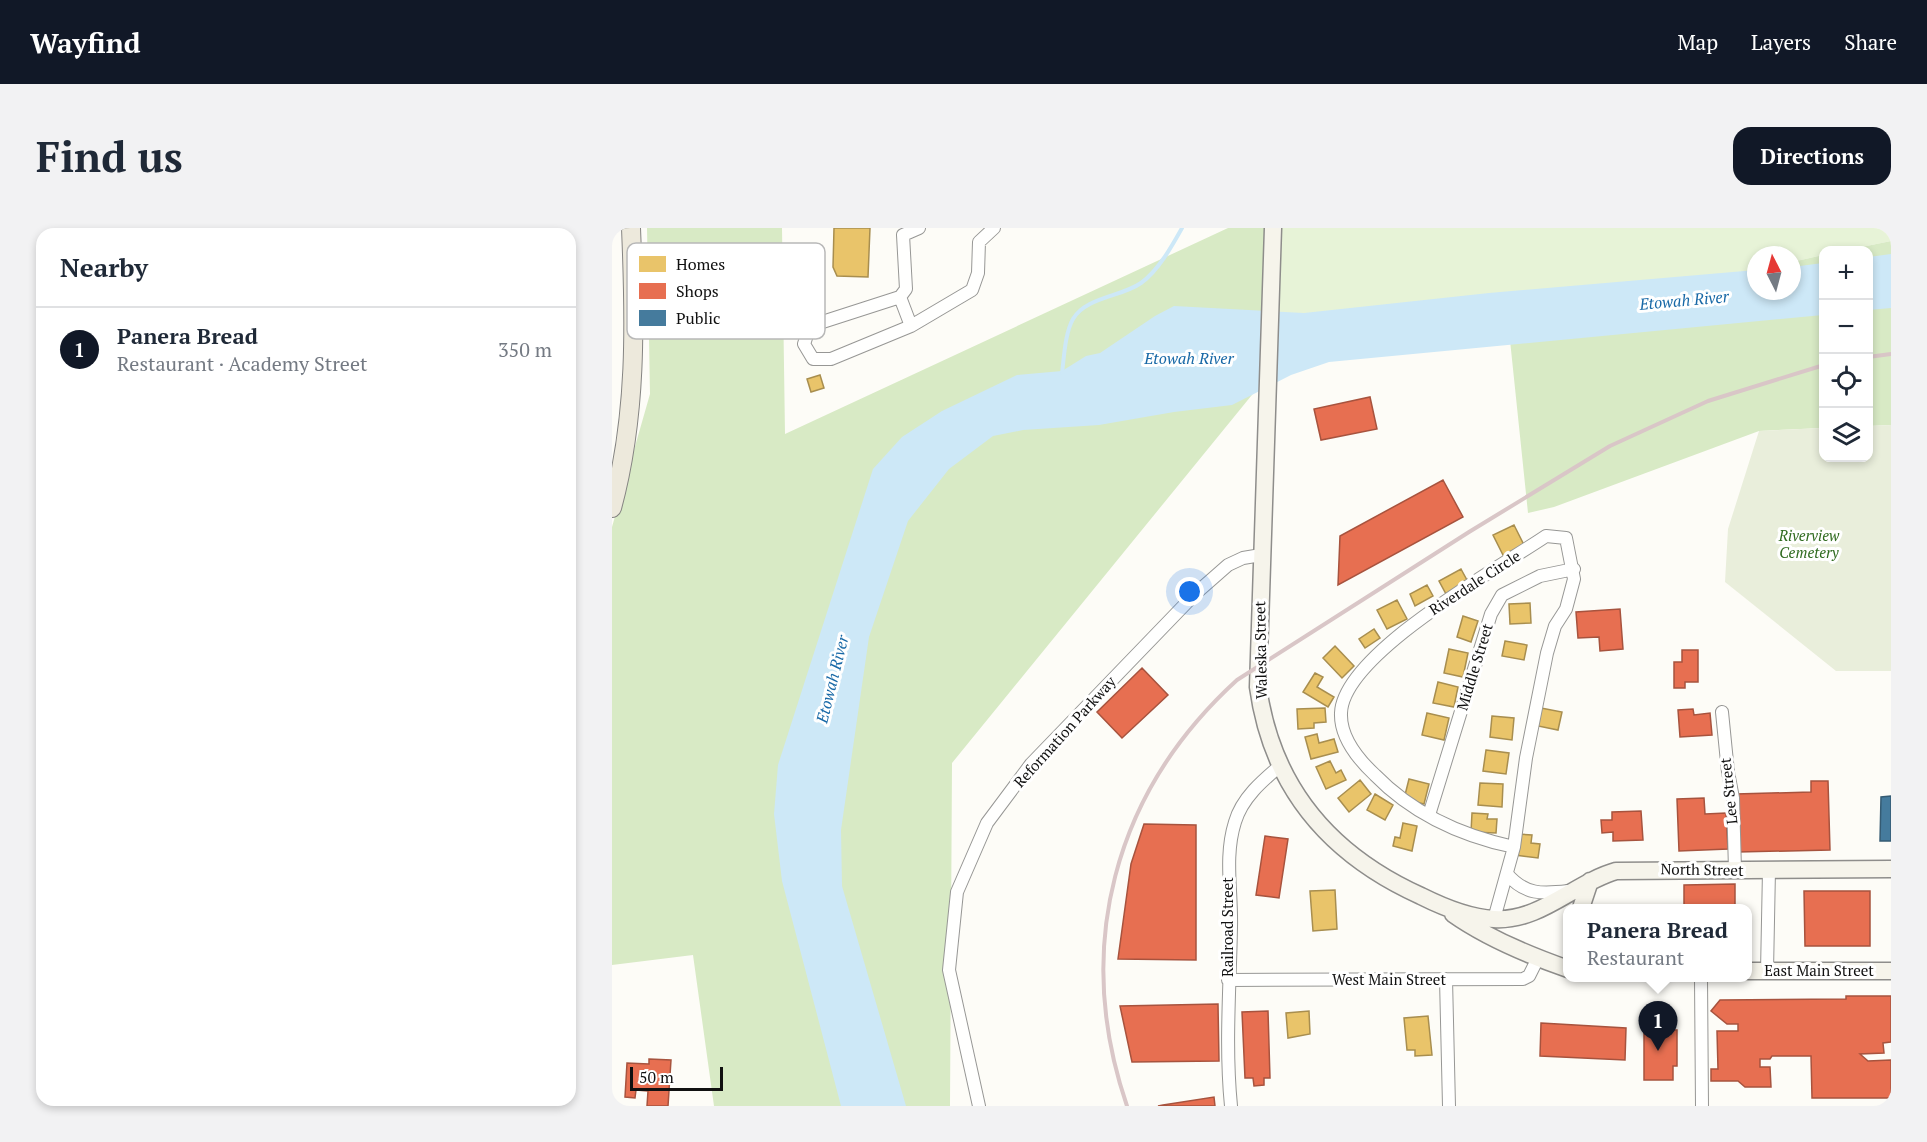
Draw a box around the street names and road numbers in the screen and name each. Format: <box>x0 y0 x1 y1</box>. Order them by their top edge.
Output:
street label: Riverdale Circle <box>1425 545 1524 619</box>
street label: Waleska Street <box>1249 600 1271 699</box>
street label: Middle Street <box>1451 620 1497 713</box>
street label: Reformation Parkway <box>1009 671 1120 791</box>
street label: Lee Street <box>1715 756 1741 825</box>
street label: North Street <box>1660 858 1744 880</box>
street label: Railroad Street <box>1217 877 1237 977</box>
street label: East Main Street <box>1764 960 1874 980</box>
street label: West Main Street <box>1332 969 1446 989</box>

